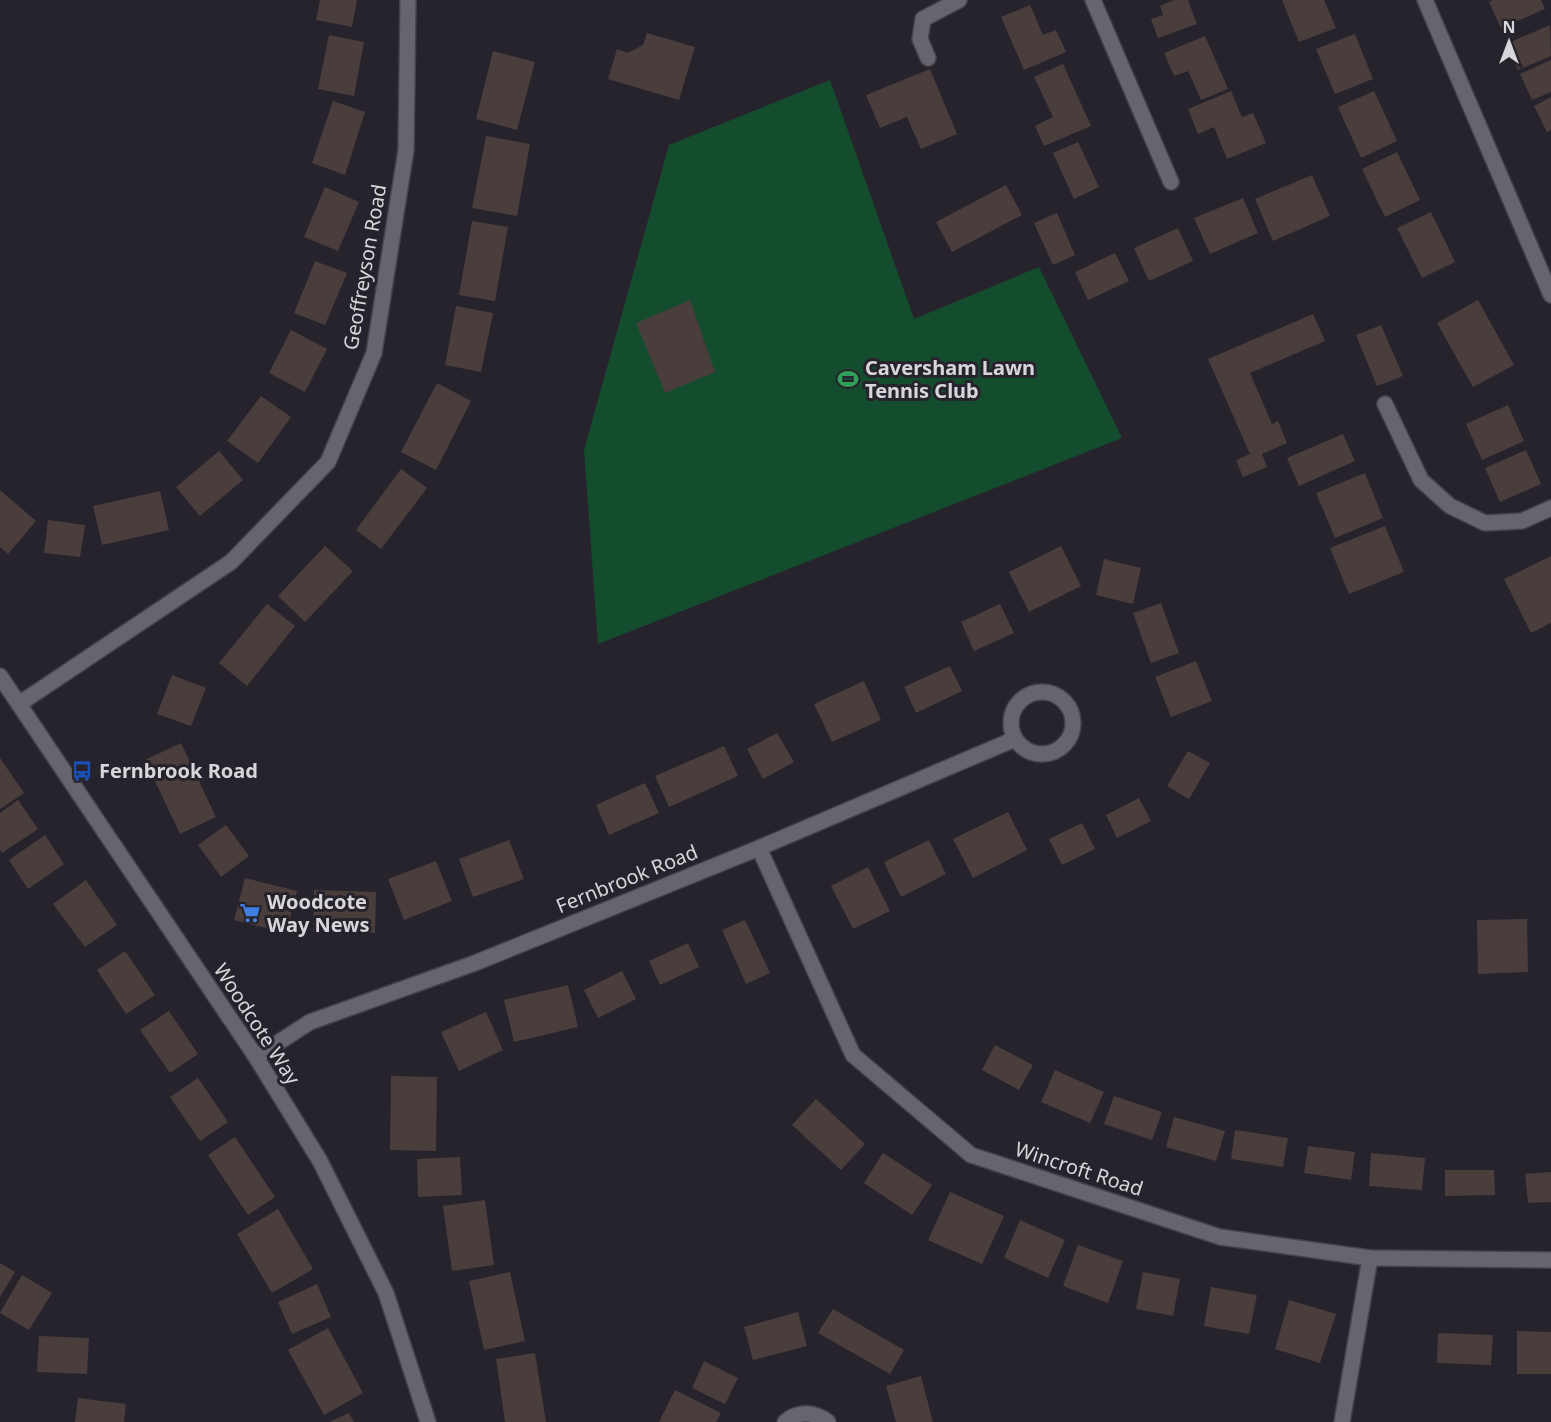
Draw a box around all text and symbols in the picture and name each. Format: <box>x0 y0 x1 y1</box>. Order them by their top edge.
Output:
north arrow <box>1479 12 1539 72</box>
text: N <box>1502 16 1516 38</box>
street label: Geoffreyson Road <box>337 182 392 352</box>
place label: Caversham Lawn Tennis Club <box>865 354 1035 404</box>
sports icon: Caversham Lawn Tennis Club <box>836 367 860 391</box>
place label: Fernbrook Road <box>99 757 258 784</box>
bus stop icon: Fernbrook Road <box>70 759 94 783</box>
street label: Fernbrook Road <box>552 838 702 919</box>
place label: Woodcote Way News <box>267 888 370 938</box>
supermarket icon: Woodcote Way News <box>238 901 262 925</box>
street label: Woodcote Way <box>208 958 307 1090</box>
street label: Wincroft Road <box>1012 1135 1147 1202</box>

